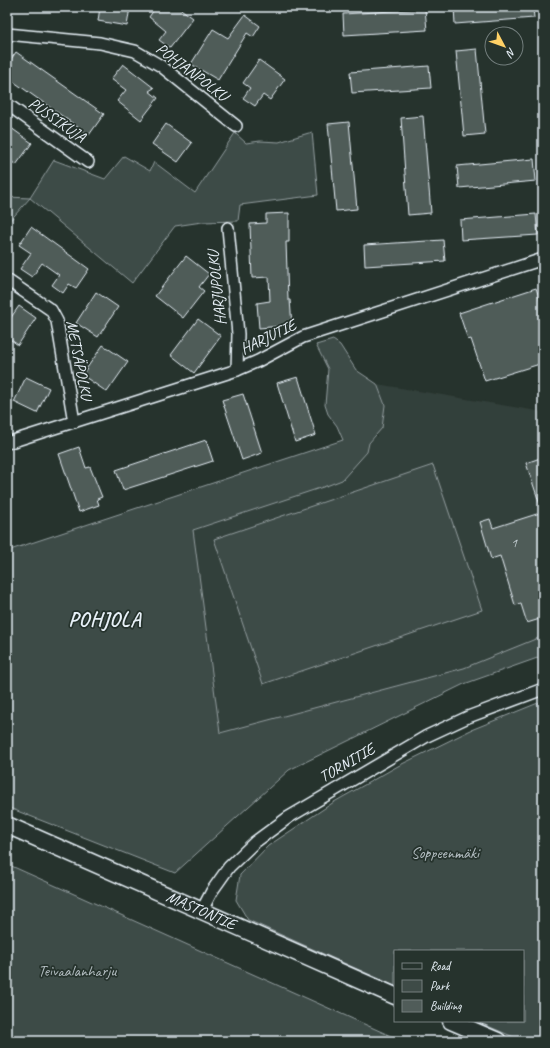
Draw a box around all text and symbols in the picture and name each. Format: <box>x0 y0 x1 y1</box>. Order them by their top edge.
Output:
north arrow <box>484 26 524 66</box>
street label: POHJANPOLKU <box>152 38 235 108</box>
text: N <box>503 45 519 61</box>
street label: PUSSIKUJA <box>25 93 90 147</box>
street label: HARJUPOLKU <box>203 246 231 326</box>
street label: HARJUTIE <box>237 314 301 359</box>
street label: METSÄPOLKU <box>61 319 97 405</box>
house number: 1 <box>511 534 518 551</box>
district label: POHJOLA <box>68 607 142 632</box>
street label: TORNITIE <box>316 738 381 787</box>
park label: Soppeenmäki <box>411 843 481 863</box>
street label: MASTONTIE <box>163 886 241 936</box>
legend <box>394 950 524 1022</box>
text: Road <box>430 958 452 974</box>
park label: Teivaalanharju <box>38 961 117 981</box>
text: Park <box>430 978 451 994</box>
text: Building <box>430 998 462 1014</box>

